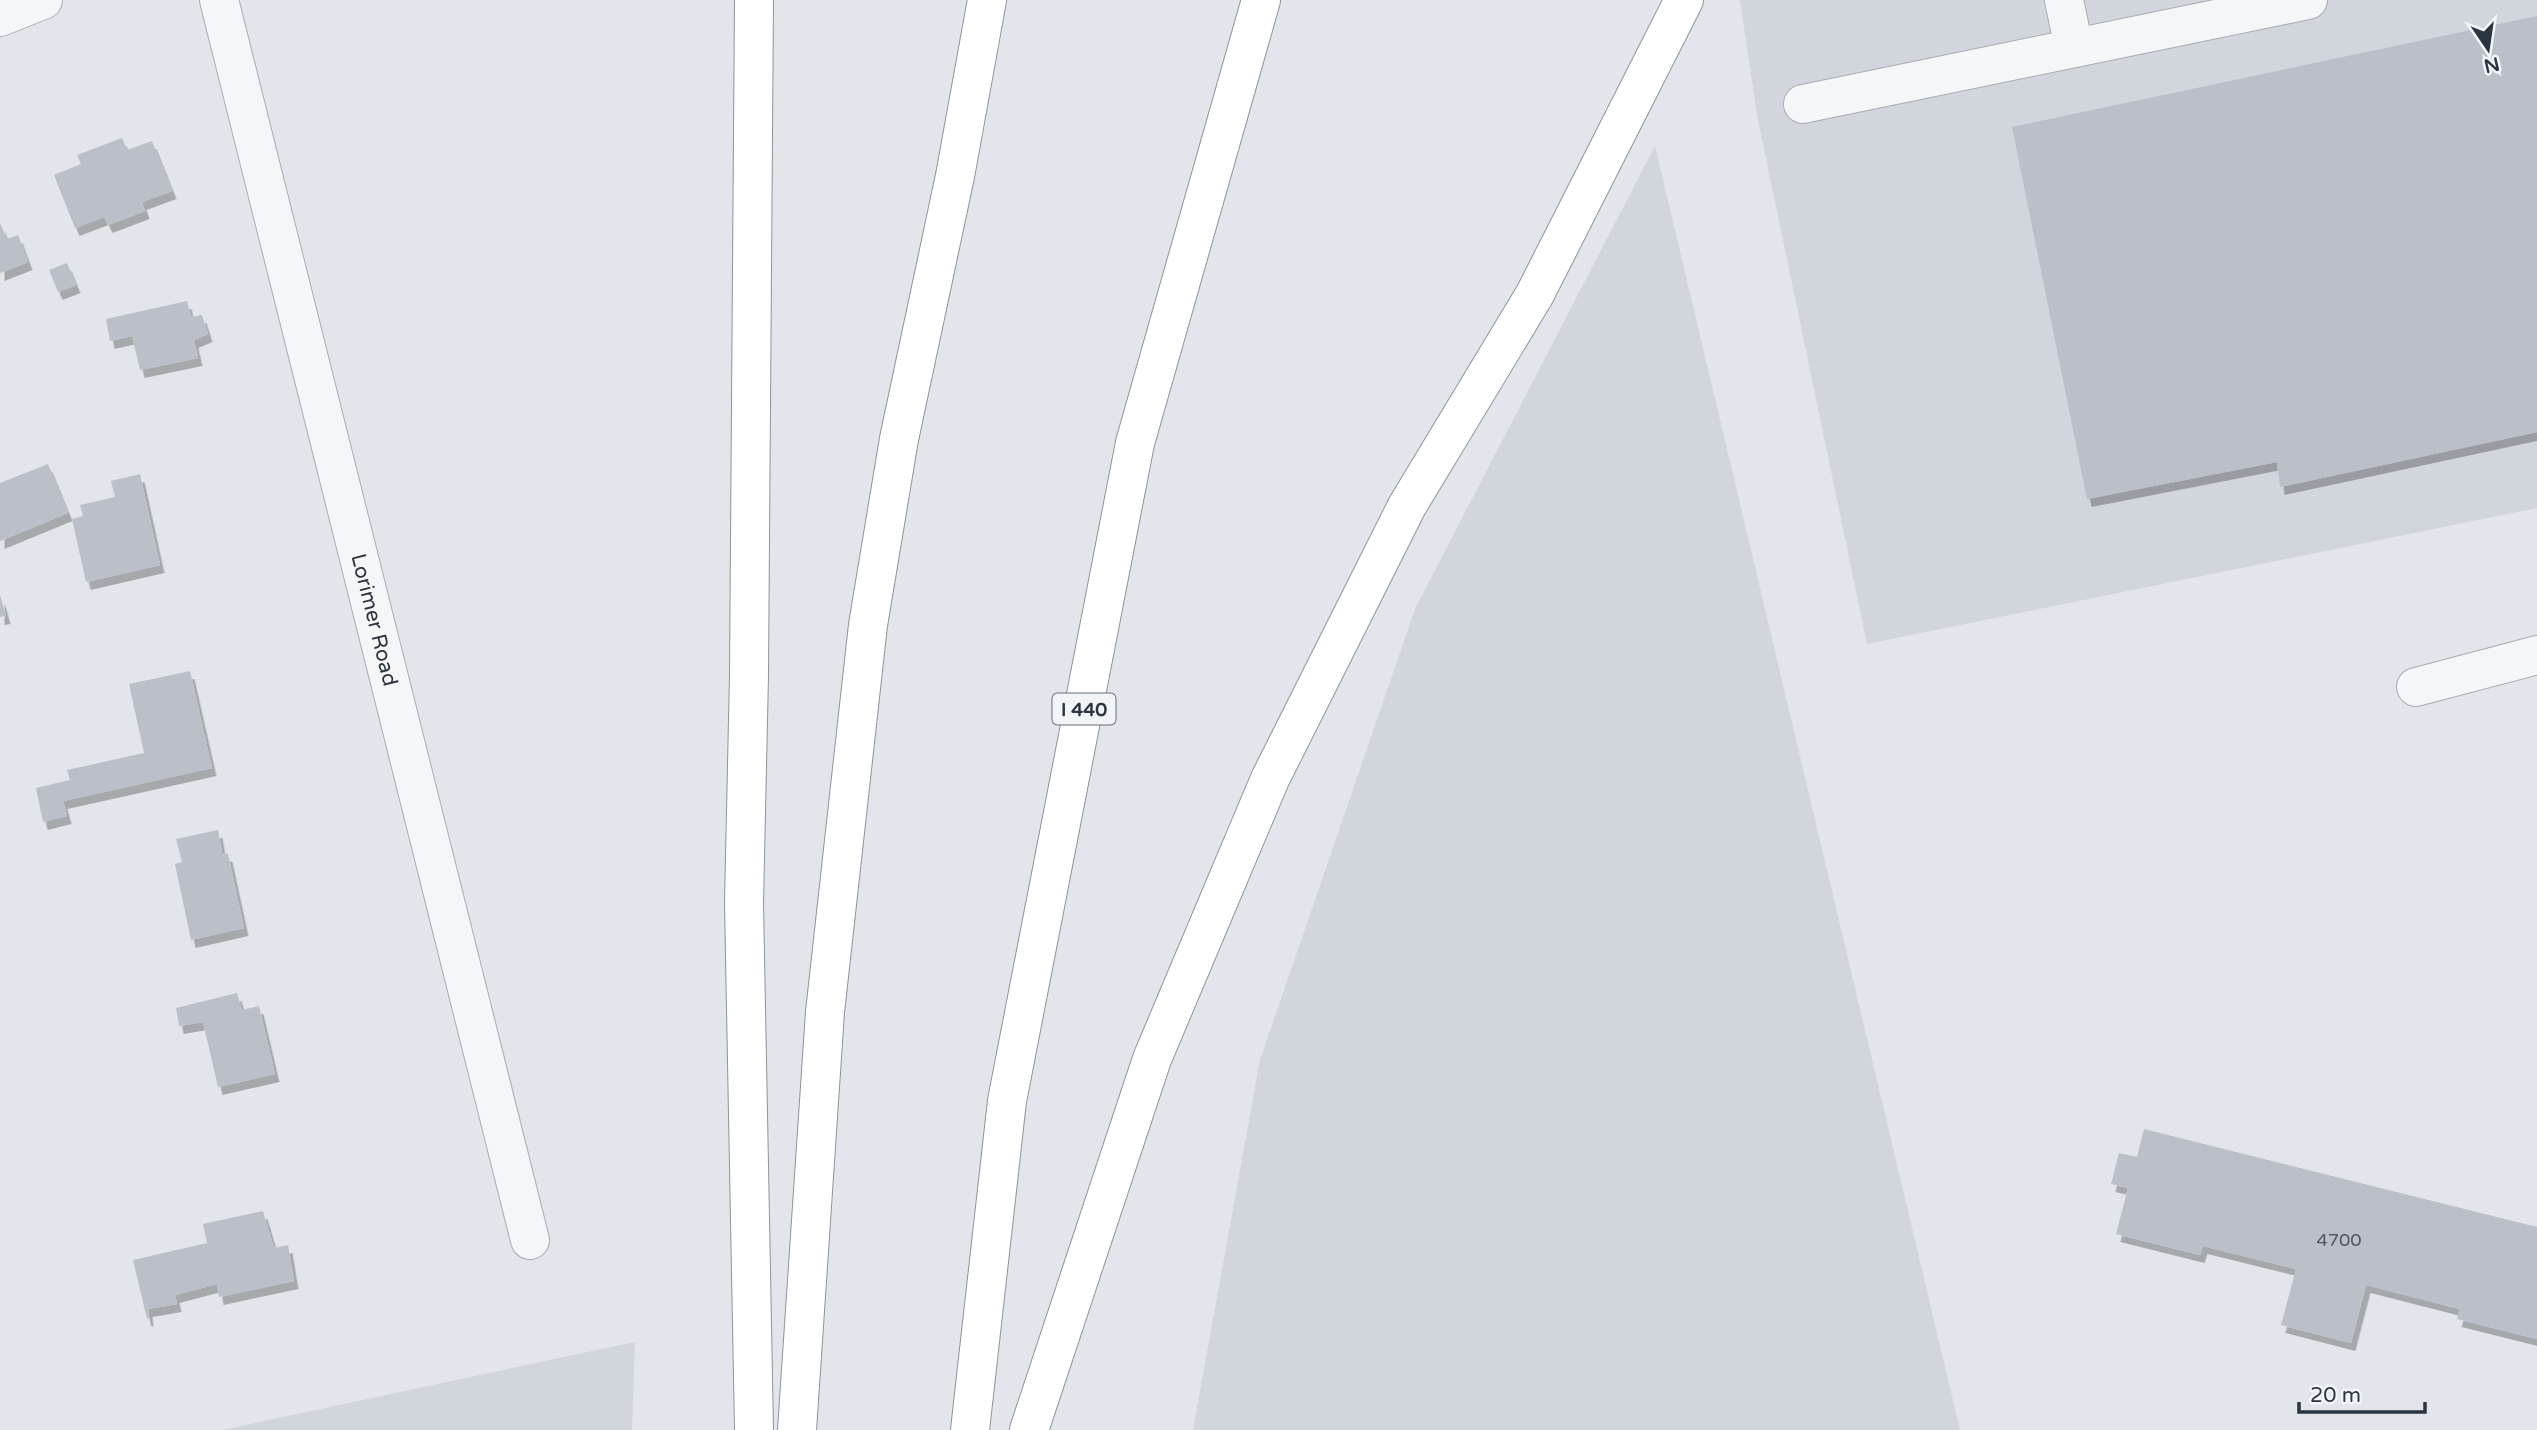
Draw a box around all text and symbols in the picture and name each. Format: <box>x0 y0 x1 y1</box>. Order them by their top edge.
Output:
north arrow <box>2453 14 2523 84</box>
text: N <box>2482 52 2502 77</box>
street label: Lorimer Road <box>345 551 403 689</box>
road number: I 440 <box>1052 694 1116 724</box>
house number: 4700 <box>2316 1229 2362 1251</box>
scale bar <box>2299 1370 2425 1414</box>
text: 20 m <box>2310 1383 2361 1408</box>

